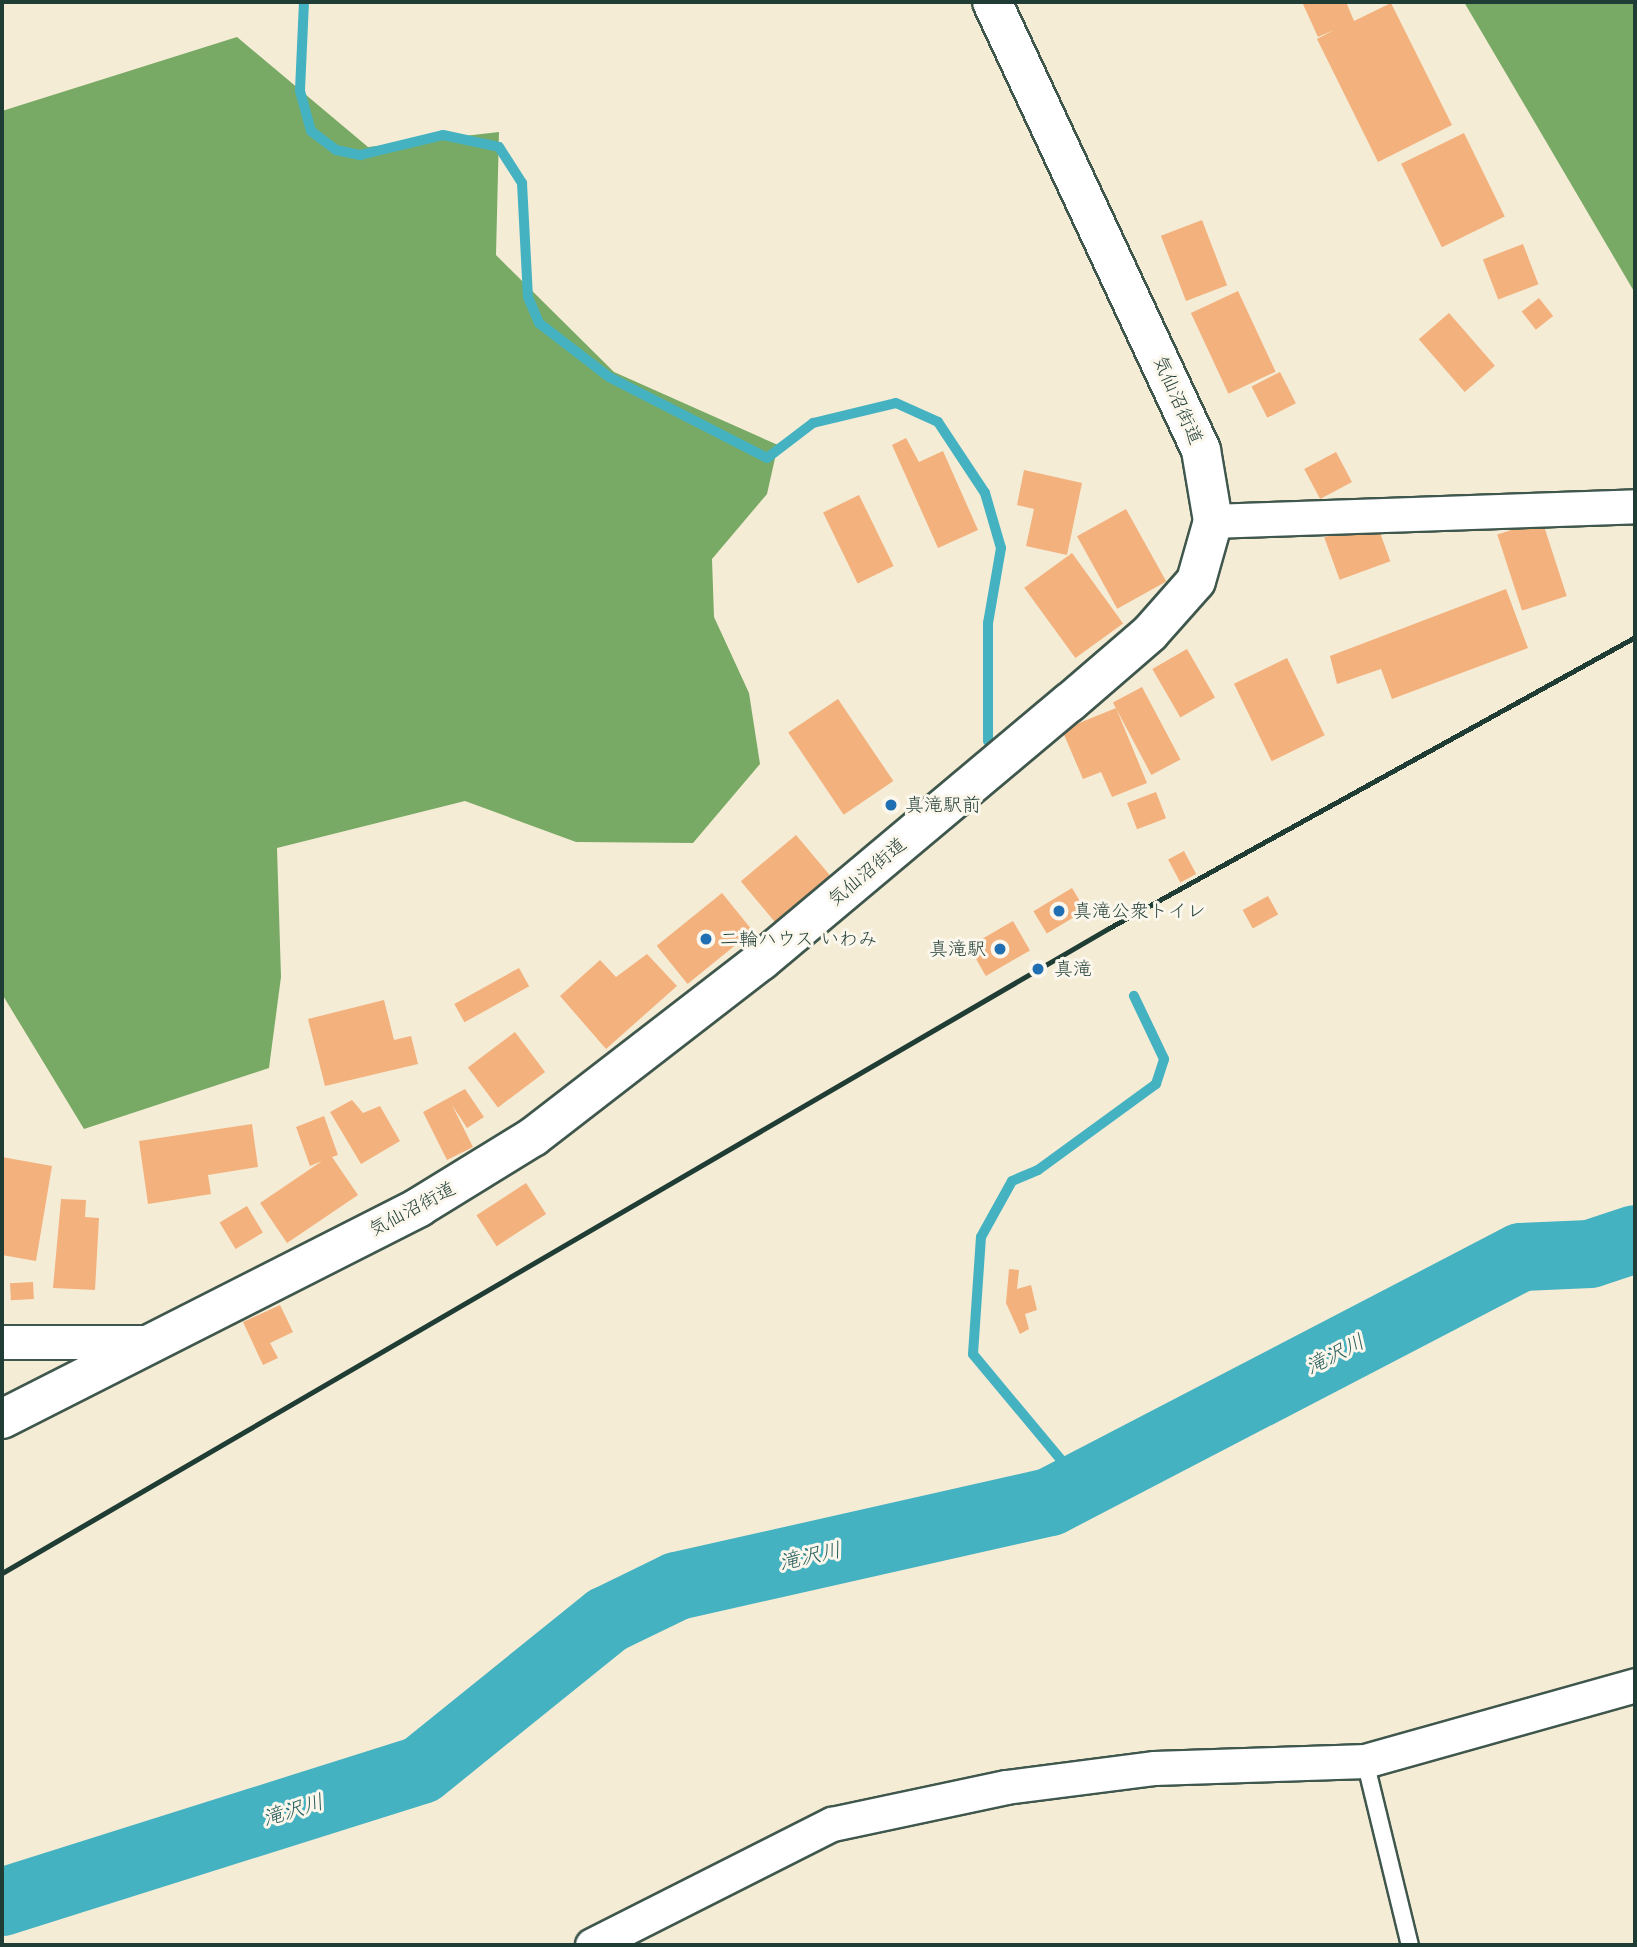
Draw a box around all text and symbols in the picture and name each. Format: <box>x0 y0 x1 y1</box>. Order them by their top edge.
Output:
street label: 気仙沼街道 <box>1148 352 1208 448</box>
place label: 真滝駅前 <box>905 794 981 816</box>
marker: 真滝駅前 <box>883 797 899 813</box>
street label: 気仙沼街道 <box>823 833 911 911</box>
place label: 真滝公衆トイレ <box>1073 900 1206 922</box>
marker: 真滝公衆トイレ <box>1051 903 1067 919</box>
place label: 二輪ハウス いわみ <box>720 928 878 950</box>
marker: 二輪ハウス いわみ <box>698 931 714 947</box>
place label: 真滝駅 <box>929 938 986 960</box>
marker: 真滝駅 <box>992 941 1008 957</box>
place label: 真滝 <box>1054 958 1092 980</box>
marker: 真滝 <box>1028 959 1048 979</box>
street label: 気仙沼街道 <box>365 1177 459 1241</box>
water label: 滝沢川 <box>1301 1328 1369 1380</box>
water label: 滝沢川 <box>776 1537 844 1575</box>
water label: 滝沢川 <box>259 1789 327 1831</box>

